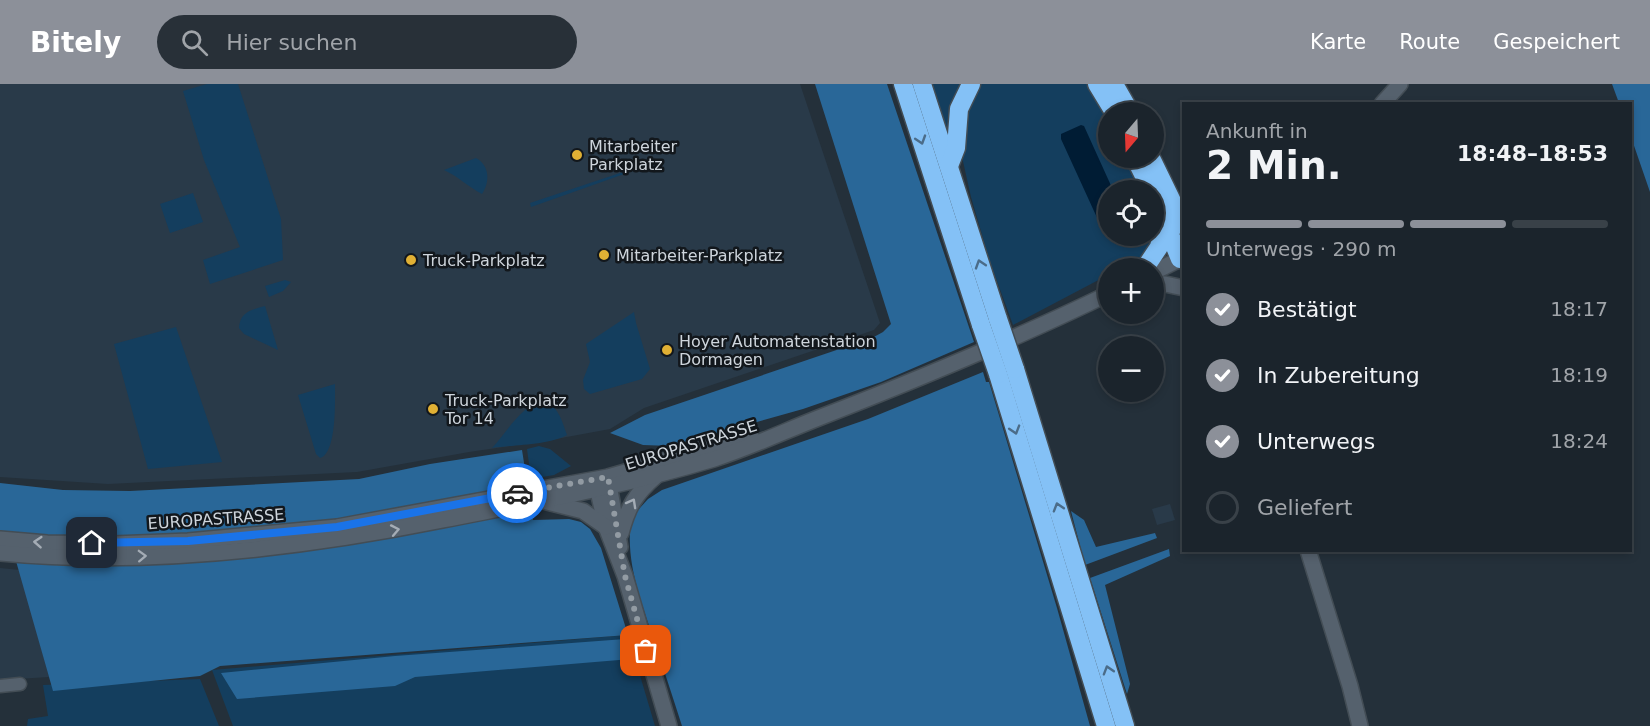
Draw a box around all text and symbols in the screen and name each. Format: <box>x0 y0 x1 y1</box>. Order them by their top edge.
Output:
search box <box>157 15 577 69</box>
text: Bitely <box>30 26 121 59</box>
icon: search <box>178 26 211 59</box>
text: Hier suchen <box>226 30 357 55</box>
text: Karte <box>1310 30 1366 54</box>
text: Route <box>1399 30 1460 54</box>
text: Gespeichert <box>1493 30 1620 54</box>
north arrow <box>1098 102 1164 168</box>
map controls <box>1098 102 1164 402</box>
text: Ankunft in <box>1206 119 1308 143</box>
one-way arrow <box>914 134 926 145</box>
place label: Mitarbeiter Parkplatz <box>589 137 677 174</box>
text: 18:48–18:53 <box>1457 141 1608 166</box>
text: 2 Min. <box>1206 143 1341 188</box>
marker: Mitarbeiter Parkplatz <box>570 148 584 162</box>
button: locate <box>1098 180 1164 246</box>
text: Unterwegs · 290 m <box>1206 237 1397 261</box>
place label: Mitarbeiter-Parkplatz <box>616 246 782 265</box>
marker: Mitarbeiter-Parkplatz <box>597 248 611 262</box>
place label: Truck-Parkplatz <box>422 251 545 270</box>
marker: Truck-Parkplatz <box>404 253 418 267</box>
button: + <box>1098 258 1164 324</box>
one-way arrow <box>975 259 987 270</box>
icon: check <box>1206 293 1239 326</box>
text: Bestätigt <box>1257 297 1357 322</box>
text: 18:17 <box>1550 297 1608 321</box>
place label: Hoyer Automatenstation Dormagen <box>679 332 876 369</box>
button: − <box>1098 336 1164 402</box>
marker: Hoyer Automatenstation Dormagen <box>660 343 674 357</box>
icon: check <box>1206 359 1239 392</box>
text: In Zubereitung <box>1257 363 1420 388</box>
text: 18:19 <box>1550 363 1608 387</box>
place label: Truck-Parkplatz Tor 14 <box>444 391 567 428</box>
marker: Truck-Parkplatz Tor 14 <box>426 402 440 416</box>
street label: EUROPASTRASSE <box>623 416 759 474</box>
one-way arrow <box>1008 424 1021 435</box>
icon: check <box>1206 425 1239 458</box>
text: Unterwegs <box>1257 429 1375 454</box>
text: 18:24 <box>1550 429 1608 453</box>
courier <box>487 463 547 523</box>
icon: car <box>501 477 534 510</box>
text: Geliefert <box>1257 495 1352 520</box>
one-way arrow <box>625 499 636 510</box>
one-way arrow <box>1053 502 1065 513</box>
street label: EUROPASTRASSE <box>147 505 285 533</box>
pin <box>66 517 117 568</box>
one-way arrow <box>389 524 399 537</box>
icon: home <box>75 526 108 559</box>
one-way arrow <box>33 536 42 549</box>
one-way arrow <box>138 549 147 562</box>
pin <box>620 625 671 676</box>
icon: bag <box>629 634 662 667</box>
one-way arrow <box>1103 665 1115 676</box>

